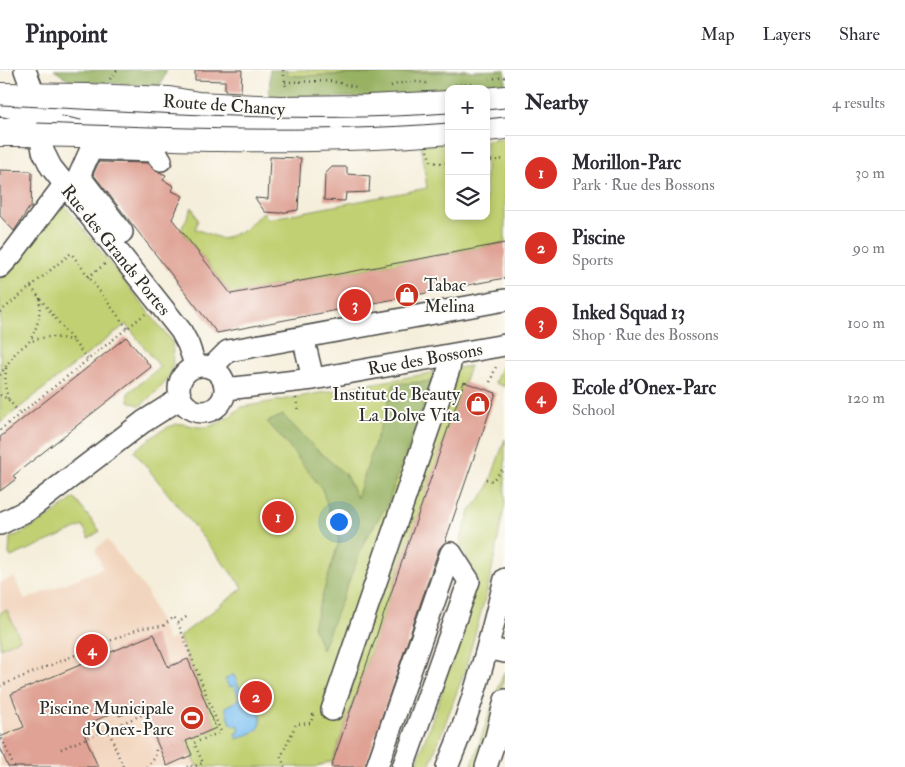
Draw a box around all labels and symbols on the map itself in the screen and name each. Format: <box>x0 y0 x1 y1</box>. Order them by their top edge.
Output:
street label: Route de Chancy <box>162 90 287 121</box>
street label: Rue des Grands Portes <box>56 180 175 320</box>
place label: Tabac Melina <box>424 274 475 318</box>
shop icon: Tabac Melina <box>394 282 420 308</box>
pin: 3 <box>339 286 371 324</box>
street label: Rue des Bossons <box>366 338 484 381</box>
place label: Institut de Beauty La Dolve Vita <box>332 383 461 427</box>
shop icon: Institut de Beauty La Dolve Vita <box>465 391 491 417</box>
pin: 1 <box>262 498 294 536</box>
your location <box>326 509 352 535</box>
pin: 4 <box>76 631 108 669</box>
pin: 2 <box>240 678 272 716</box>
place label: Piscine Municipale d’Onex-Parc <box>39 697 174 741</box>
sports icon: Piscine Municipale d’Onex-Parc <box>179 705 205 731</box>

